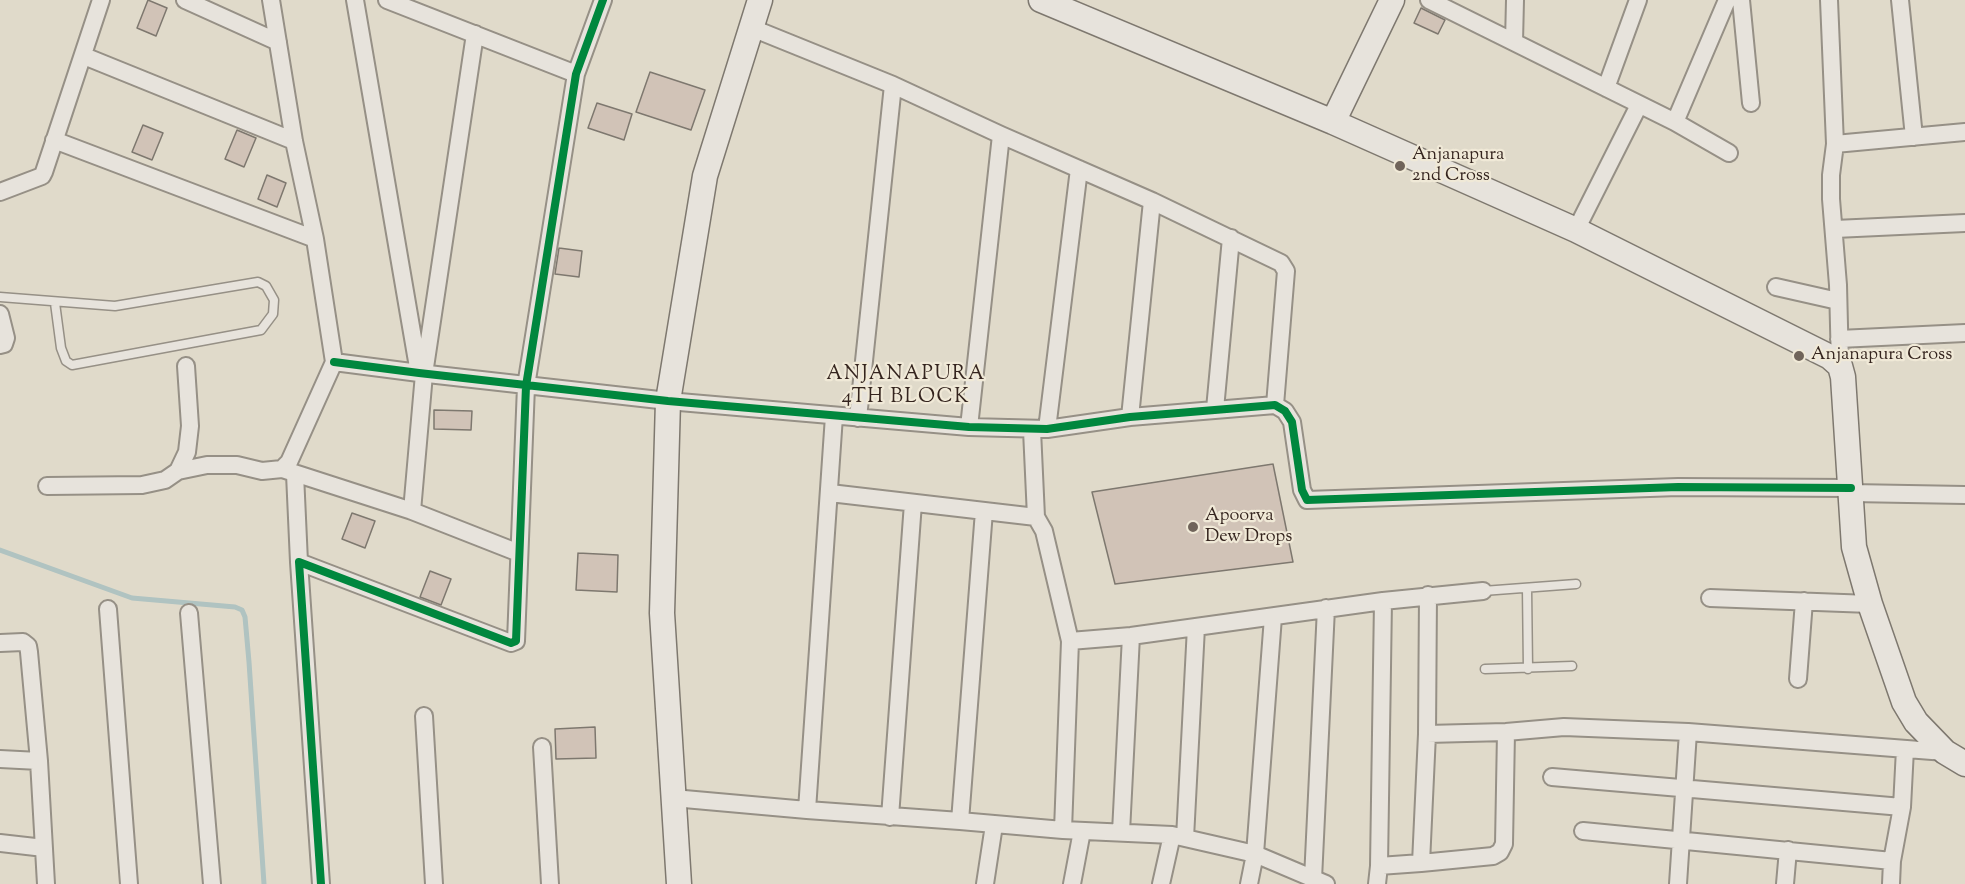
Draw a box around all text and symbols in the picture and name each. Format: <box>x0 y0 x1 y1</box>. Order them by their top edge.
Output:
place label: Anjanapura 2nd Cross <box>1412 145 1504 188</box>
marker: Anjanapura 2nd Cross <box>1393 159 1407 173</box>
place label: Anjanapura Cross <box>1811 345 1952 367</box>
marker: Anjanapura Cross <box>1792 349 1806 363</box>
district label: ANJANAPURA 4TH BLOCK <box>826 364 986 411</box>
place label: Apoorva Dew Drops <box>1205 506 1292 548</box>
marker: Apoorva Dew Drops <box>1186 520 1200 534</box>

